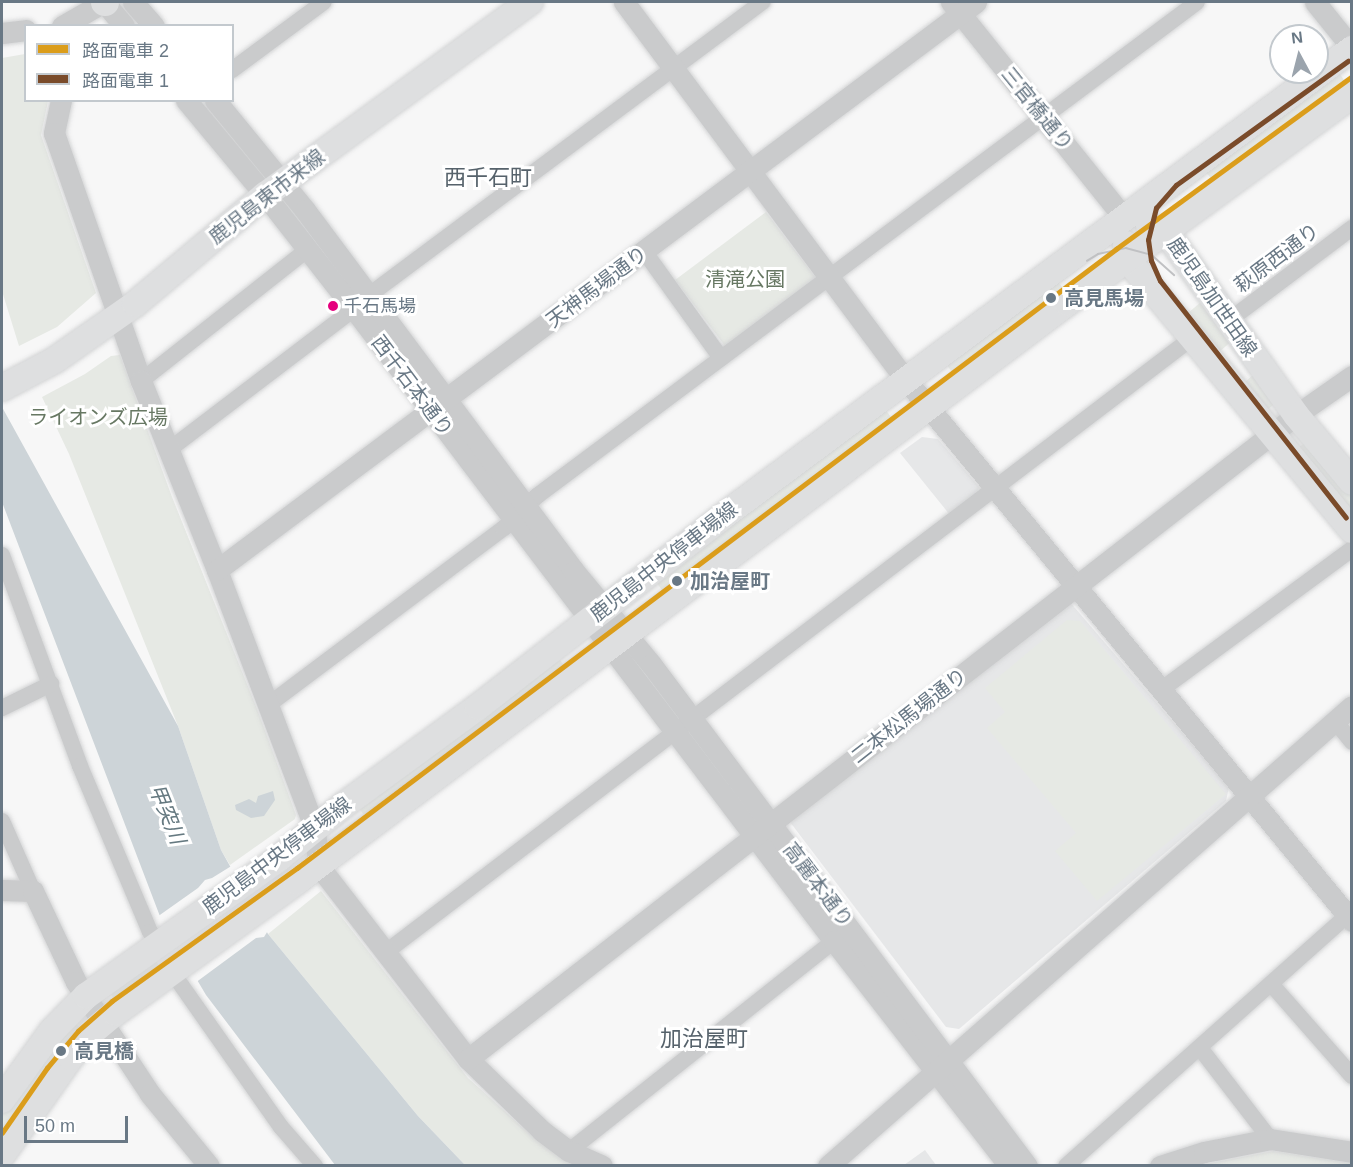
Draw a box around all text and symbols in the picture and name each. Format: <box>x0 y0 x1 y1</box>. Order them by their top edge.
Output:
legend <box>24 24 234 102</box>
north arrow <box>1269 24 1329 84</box>
text: N <box>1290 28 1304 47</box>
text: 路面電車 2 <box>82 41 169 61</box>
street label: 三官橋通り <box>996 63 1078 155</box>
text: 路面電車 1 <box>82 71 169 91</box>
street label: 鹿児島東市来線 <box>204 144 330 250</box>
district label: 西千石町 <box>444 165 532 191</box>
street label: 萩原西通り <box>1230 218 1324 298</box>
street label: 鹿児島加世田線 <box>1162 233 1262 361</box>
street label: 天神馬場通り <box>542 241 652 333</box>
park label: 清滝公園 <box>705 267 785 291</box>
place label: 高見馬場 <box>1064 286 1144 310</box>
marker: 高見馬場 <box>1042 289 1060 307</box>
place label: 千石馬場 <box>344 295 416 317</box>
marker: 千石馬場 <box>327 300 339 312</box>
street label: 西千石本通り <box>366 331 458 441</box>
park label: ライオンズ広場 <box>28 405 168 429</box>
street label: 鹿児島中央停車場線 <box>586 497 742 627</box>
place label: 加治屋町 <box>690 569 770 593</box>
marker: 加治屋町 <box>668 572 686 590</box>
street label: 二本松馬場通り <box>846 663 972 769</box>
water label: 甲突川 <box>144 780 190 848</box>
street label: 鹿児島中央停車場線 <box>198 792 356 920</box>
street label: 高麗本通り <box>778 838 858 932</box>
district label: 加治屋町 <box>660 1026 748 1052</box>
place label: 高見橋 <box>74 1039 134 1063</box>
marker: 高見橋 <box>52 1042 70 1060</box>
scale bar <box>27 1104 130 1142</box>
text: 50 m <box>35 1116 75 1136</box>

